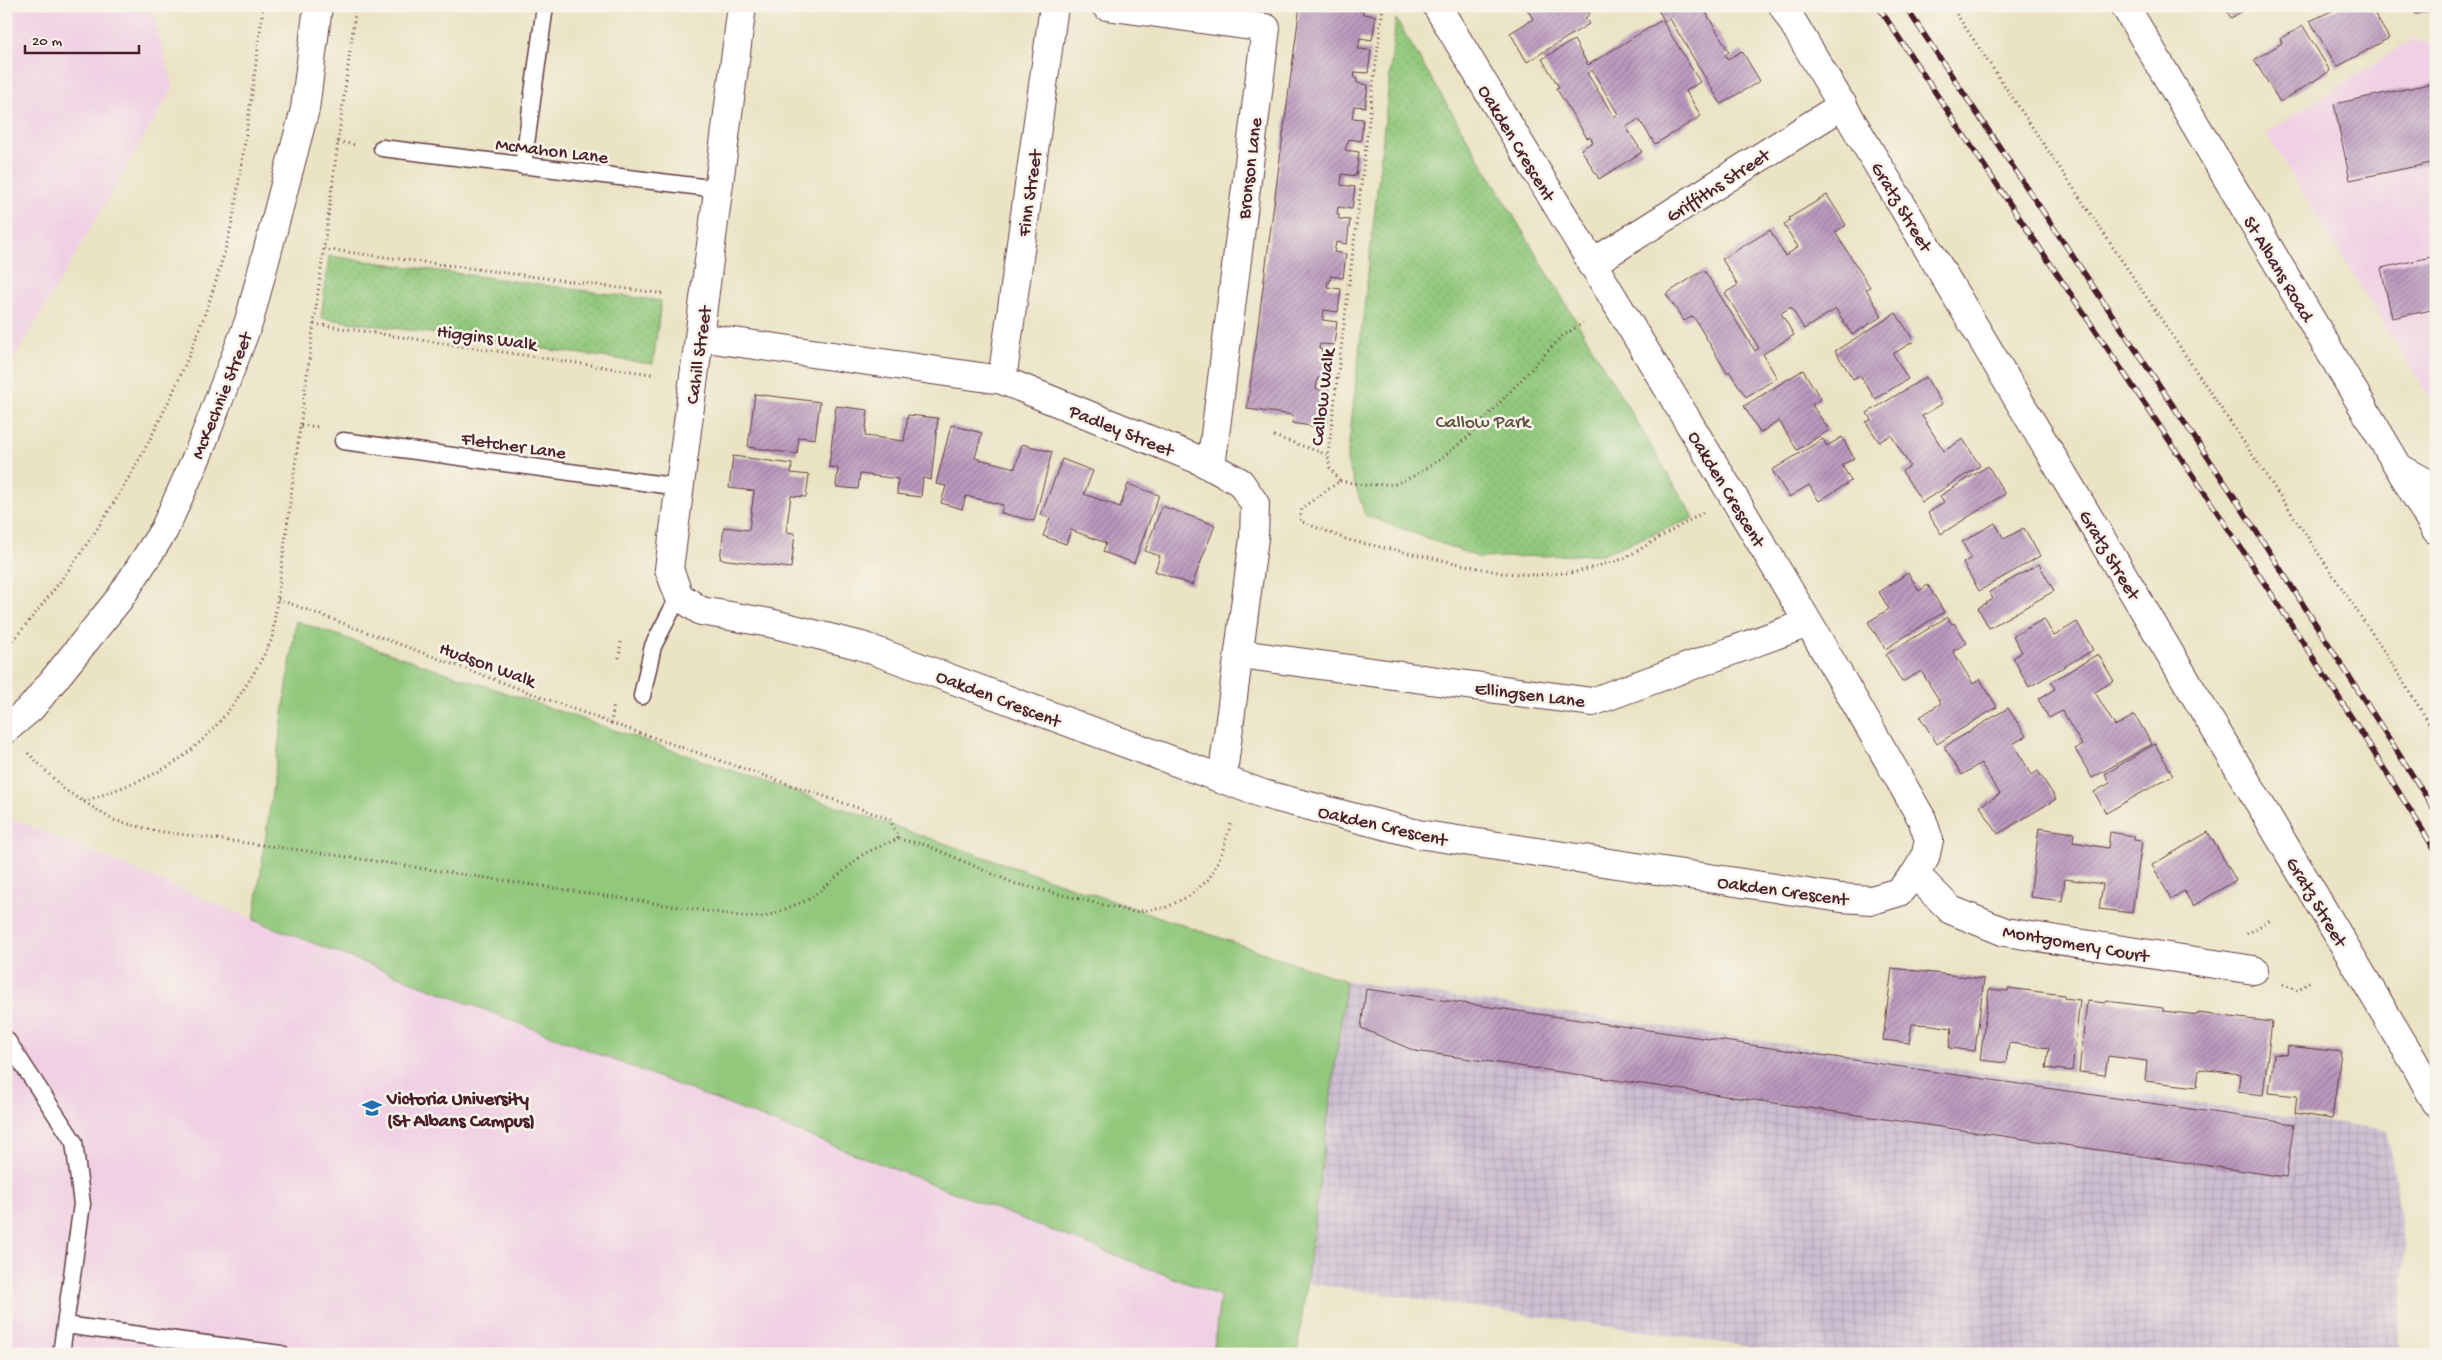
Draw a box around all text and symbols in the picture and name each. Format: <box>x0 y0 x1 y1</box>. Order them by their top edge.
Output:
scale bar <box>25 22 139 54</box>
text: 20 m <box>32 33 62 51</box>
street label: Oakden Crescent <box>1471 81 1560 208</box>
street label: Bronson Lane <box>1234 116 1269 221</box>
street label: McMahon Lane <box>494 134 609 171</box>
street label: Griffiths Street <box>1663 144 1777 229</box>
street label: Finn Street <box>1014 147 1049 239</box>
street label: Gratz Street <box>1864 159 1937 259</box>
street label: St Albans Road <box>2236 213 2318 328</box>
street label: Cahill Street <box>682 303 719 406</box>
street label: Higgins Walk <box>435 321 539 358</box>
street label: McKechnie Street <box>187 327 260 463</box>
street label: Callow Walk <box>1307 346 1342 447</box>
street label: Padley Street <box>1064 400 1178 464</box>
park label: Callow Park <box>1436 412 1532 435</box>
street label: Oakden Crescent <box>1681 427 1770 554</box>
street label: Fletcher Lane <box>459 429 568 466</box>
street label: Gratz Street <box>2072 507 2145 607</box>
street label: Hudson Walk <box>436 638 539 695</box>
street label: Oakden Crescent <box>932 666 1065 735</box>
street label: Ellingsen Lane <box>1473 678 1586 715</box>
street label: Oakden Crescent <box>1315 801 1451 854</box>
street label: Gratz Street <box>2279 854 2352 954</box>
street label: Oakden Crescent <box>1716 872 1852 913</box>
street label: Montgomery Court <box>2001 921 2152 970</box>
place label: Victoria University (St Albans Campus) <box>386 1089 535 1134</box>
school or university icon: Victoria University (St Albans Campus) <box>361 1097 383 1119</box>

